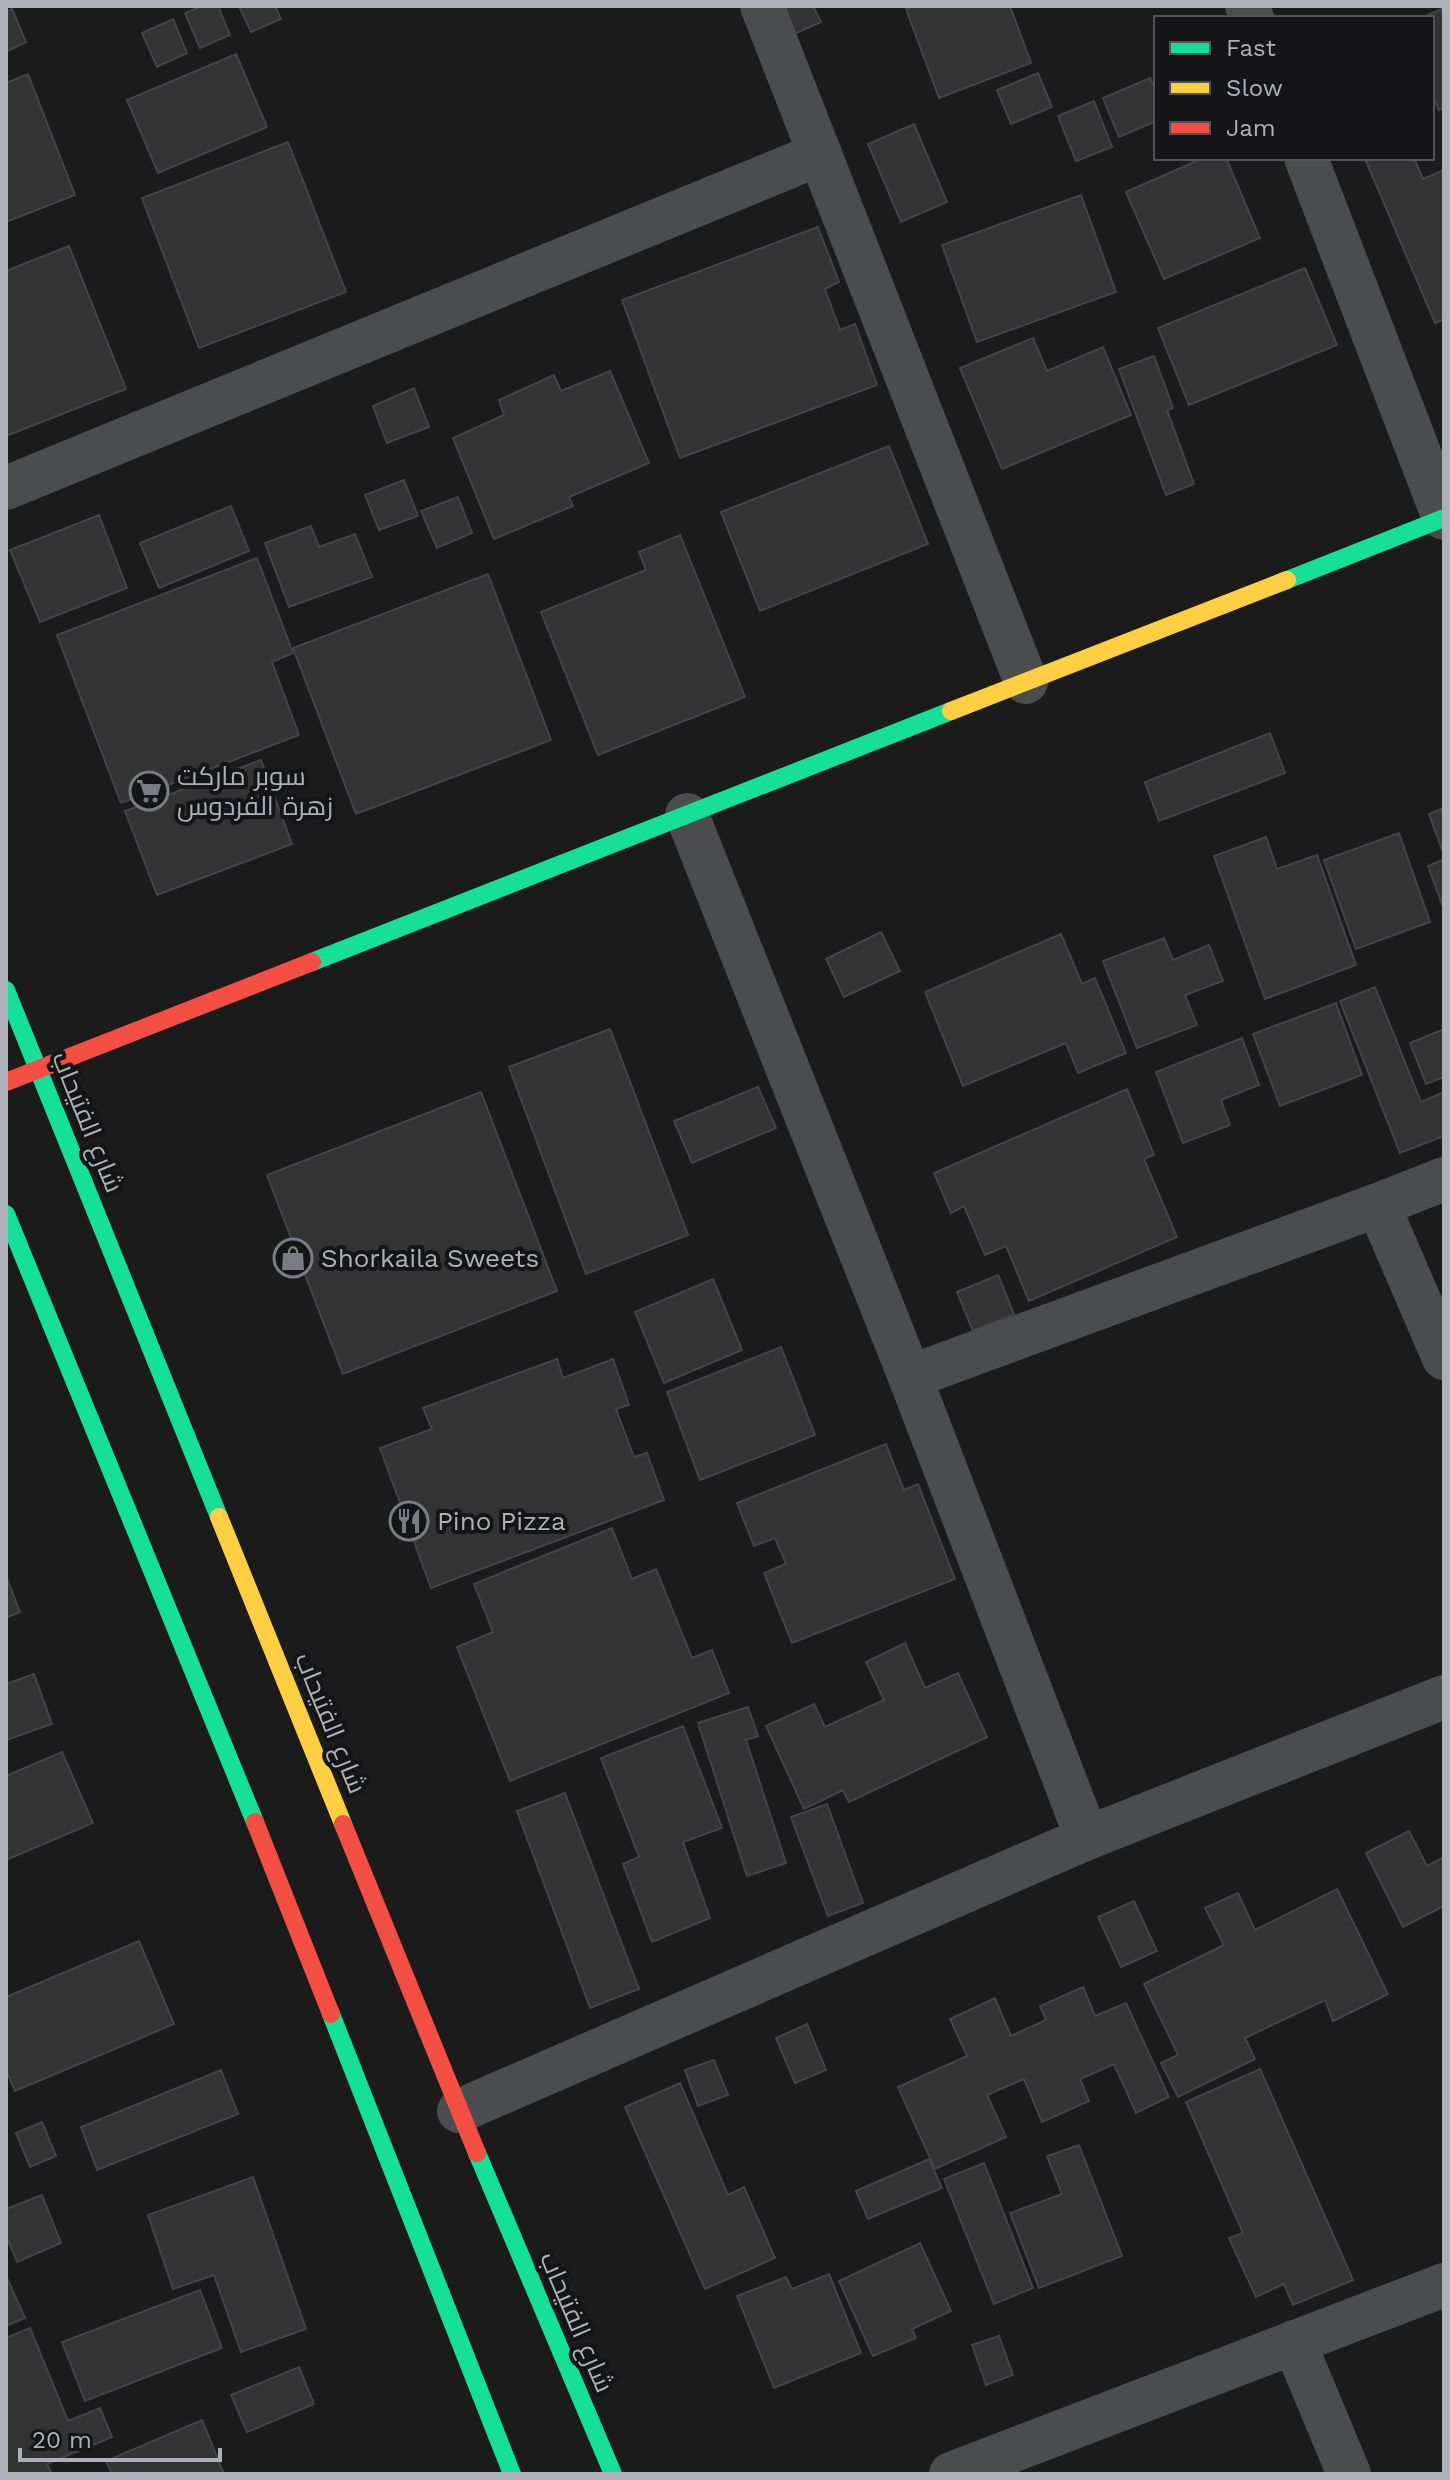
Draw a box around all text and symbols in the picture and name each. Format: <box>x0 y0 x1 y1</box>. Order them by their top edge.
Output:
legend <box>1154 16 1434 160</box>
text: Fast <box>1226 34 1276 62</box>
text: Slow <box>1226 74 1283 102</box>
text: Jam <box>1226 114 1276 142</box>
place label: سوبر ماركت زهرة الفردوس <box>177 761 333 822</box>
supermarket icon: سوبر ماركت زهرة الفردوس <box>128 770 170 812</box>
street label: شارع الفتيحاب <box>44 1047 130 1198</box>
shop icon: Shorkaila Sweets <box>272 1237 314 1279</box>
place label: Shorkaila Sweets <box>321 1243 539 1273</box>
restaurant icon: Pino Pizza <box>388 1500 430 1542</box>
place label: Pino Pizza <box>437 1506 566 1536</box>
street label: شارع الفتيحاب <box>287 1648 373 1799</box>
street label: شارع الفتيحاب <box>532 2247 620 2397</box>
scale bar <box>20 2412 220 2462</box>
text: 20 m <box>32 2426 92 2454</box>

